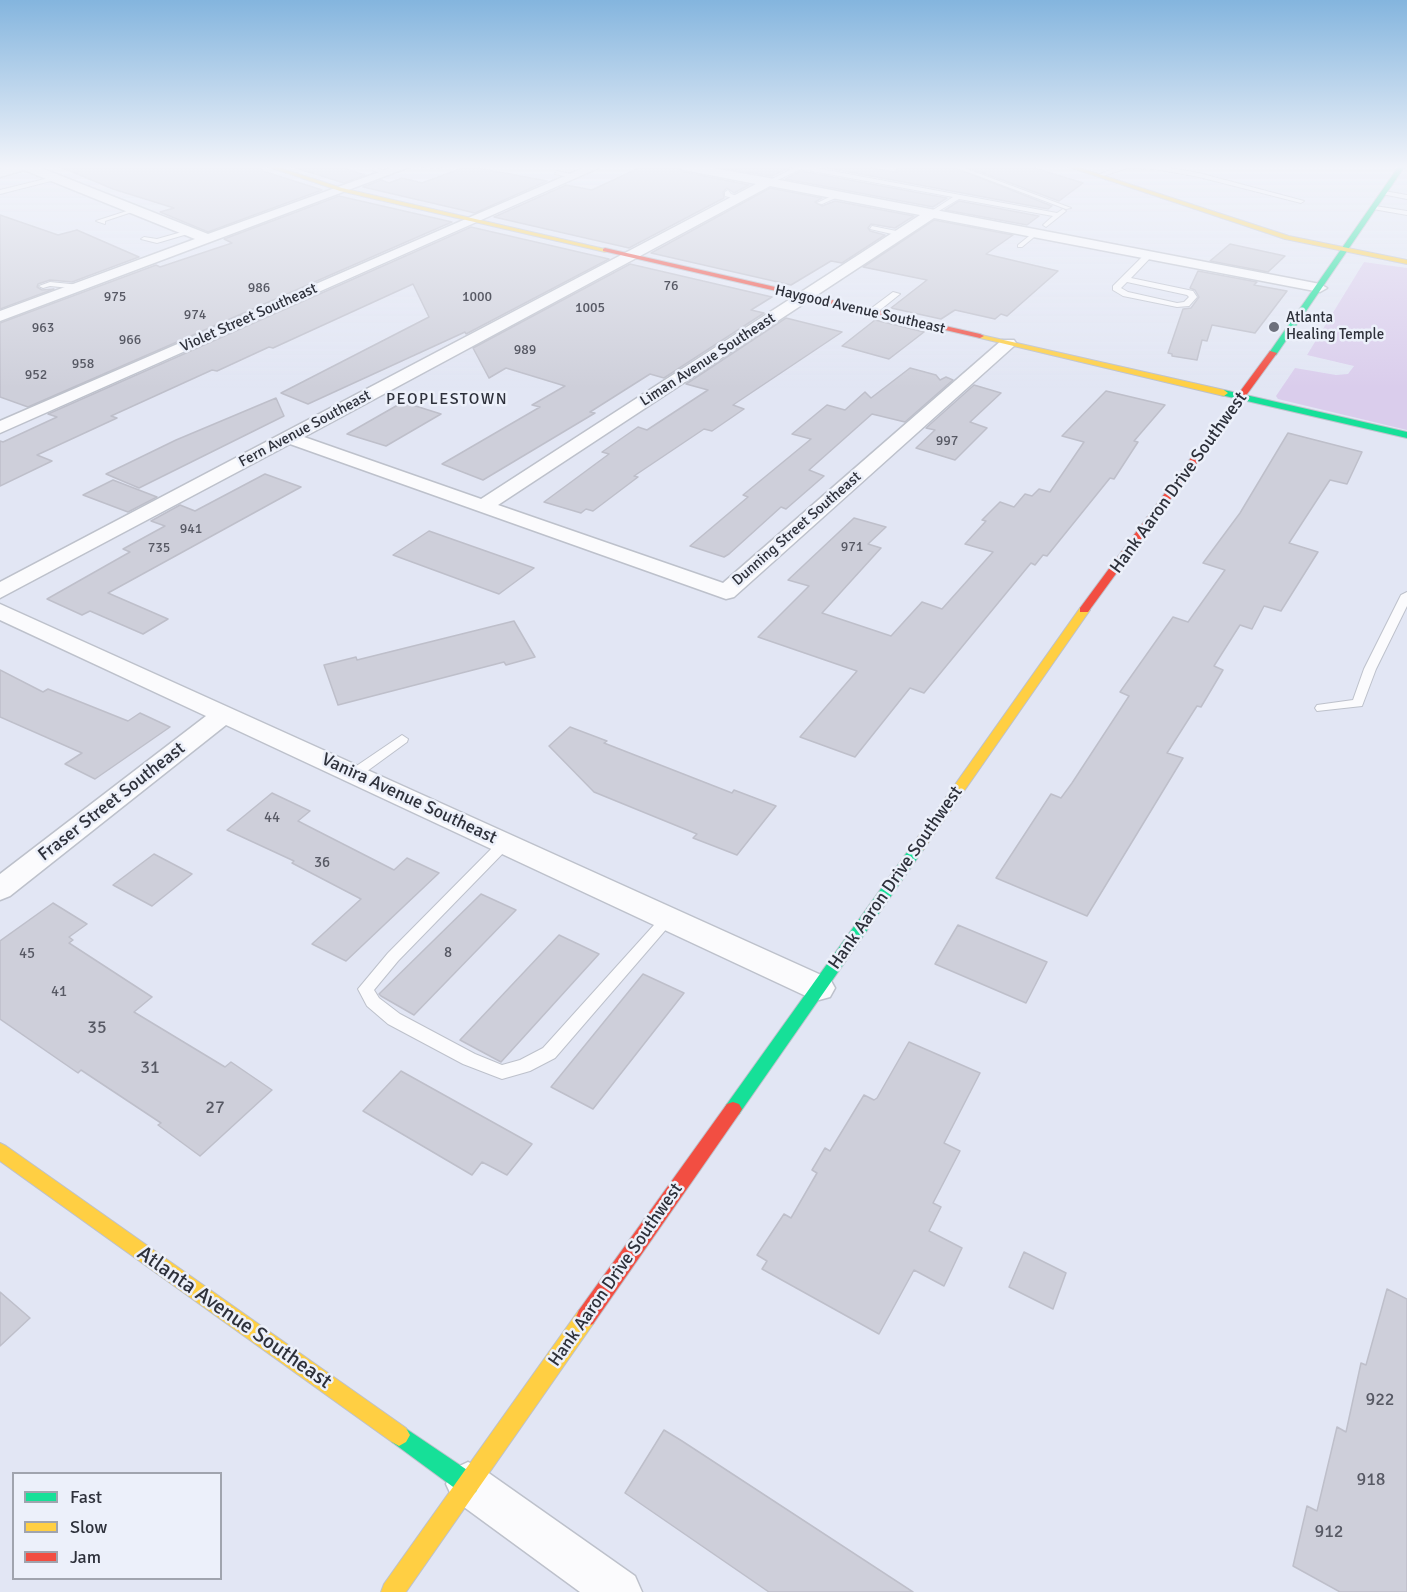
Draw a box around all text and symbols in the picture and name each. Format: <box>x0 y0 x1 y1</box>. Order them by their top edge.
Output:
house number: 76 <box>663 278 679 294</box>
street label: Violet Street Southeast <box>178 280 320 356</box>
house number: 986 <box>248 280 270 296</box>
street label: Haygood Avenue Southeast <box>773 282 947 338</box>
house number: 975 <box>104 289 126 305</box>
house number: 1000 <box>462 289 492 305</box>
house number: 1005 <box>575 300 605 316</box>
house number: 974 <box>184 307 206 323</box>
place label: Atlanta Healing Temple <box>1286 309 1384 344</box>
street label: Liman Avenue Southeast <box>637 310 779 410</box>
house number: 963 <box>32 320 54 336</box>
marker: Atlanta Healing Temple <box>1267 320 1281 334</box>
house number: 966 <box>119 332 141 348</box>
house number: 989 <box>514 342 536 358</box>
house number: 958 <box>72 356 94 372</box>
house number: 952 <box>25 367 47 383</box>
street label: Fern Avenue Southeast <box>236 387 374 471</box>
street label: Hank Aaron Drive Southwest <box>1106 388 1252 578</box>
district label: PEOPLESTOWN <box>386 390 508 410</box>
house number: 997 <box>936 433 958 449</box>
street label: Dunning Street Southeast <box>729 468 865 590</box>
house number: 941 <box>180 521 202 537</box>
house number: 971 <box>841 539 863 555</box>
house number: 735 <box>148 540 170 556</box>
street label: Fraser Street Southeast <box>34 738 190 866</box>
street label: Vanira Avenue Southeast <box>318 749 500 849</box>
street label: Hank Aaron Drive Southwest <box>824 782 968 974</box>
house number: 44 <box>264 809 280 827</box>
house number: 36 <box>314 854 330 872</box>
house number: 8 <box>444 944 452 962</box>
house number: 45 <box>19 945 35 963</box>
house number: 41 <box>51 983 67 1001</box>
house number: 35 <box>87 1017 107 1039</box>
house number: 31 <box>140 1057 160 1079</box>
house number: 27 <box>205 1097 225 1119</box>
street label: Hank Aaron Drive Southwest <box>544 1179 688 1371</box>
street label: Atlanta Avenue Southeast <box>132 1241 336 1395</box>
house number: 922 <box>1365 1389 1395 1411</box>
house number: 918 <box>1356 1469 1386 1491</box>
legend <box>12 1472 222 1580</box>
text: Fast <box>70 1486 102 1508</box>
text: Slow <box>70 1516 107 1538</box>
house number: 912 <box>1314 1521 1344 1543</box>
text: Jam <box>70 1546 101 1568</box>

